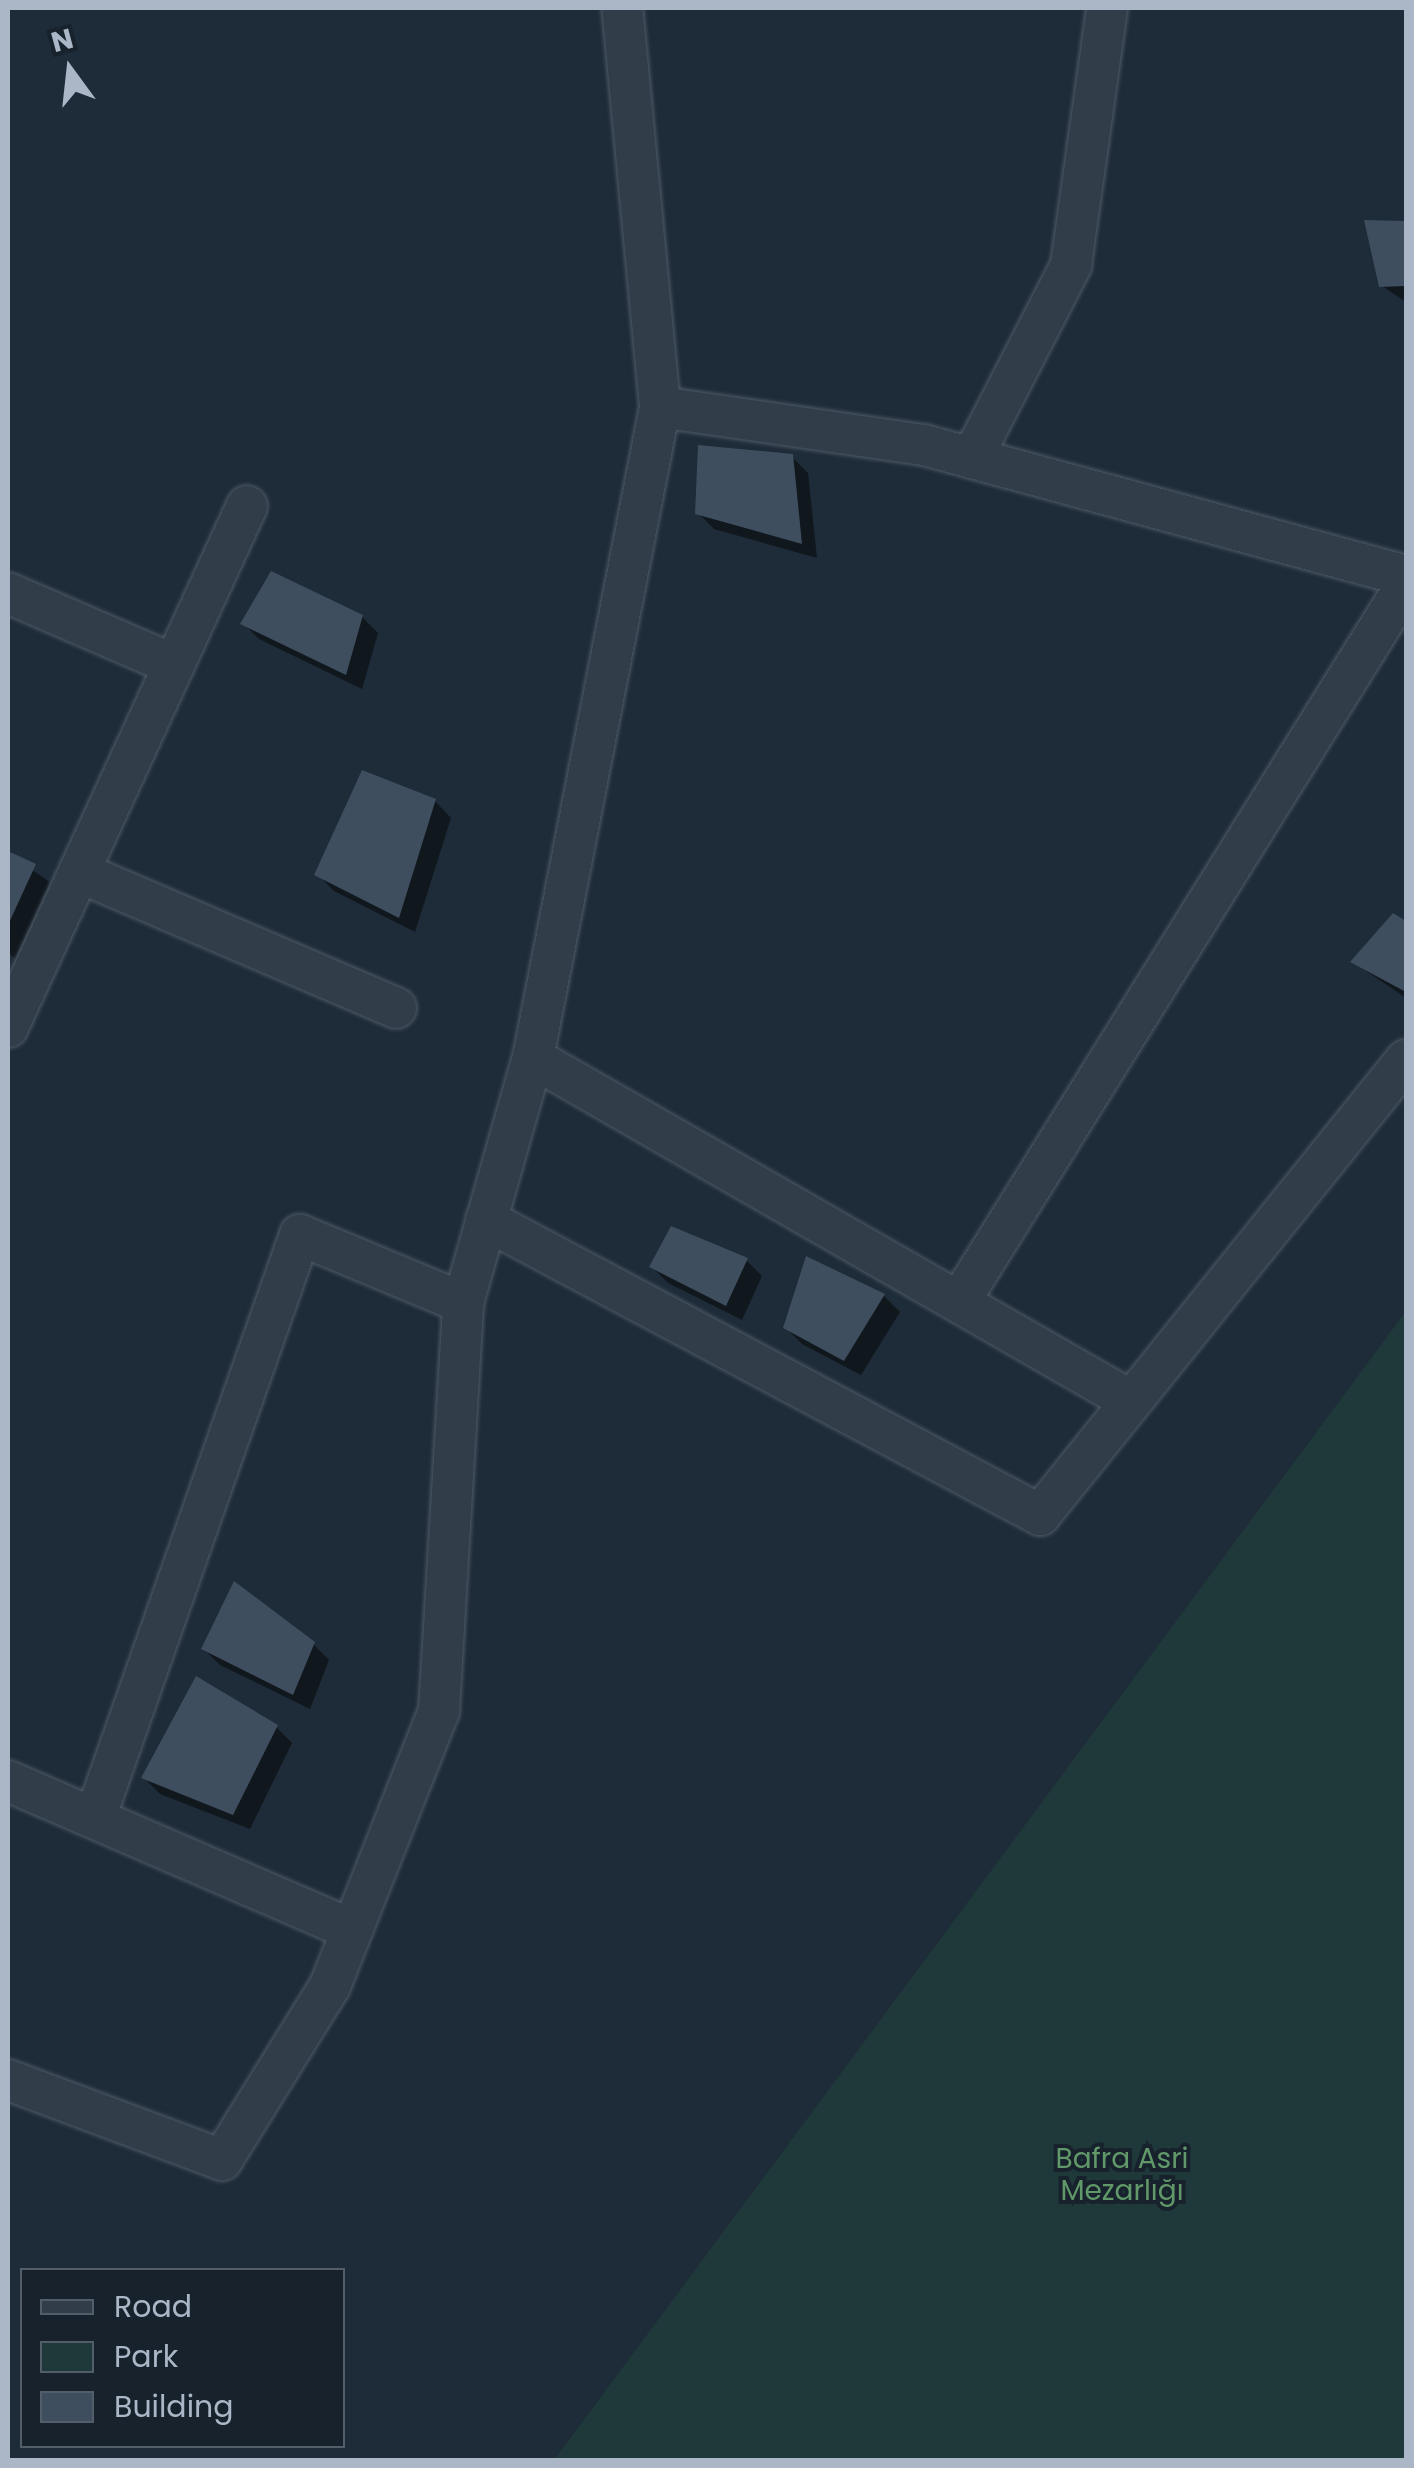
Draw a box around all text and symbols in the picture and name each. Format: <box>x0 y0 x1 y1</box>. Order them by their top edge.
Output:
text: N <box>47 19 77 62</box>
north arrow <box>20 20 120 120</box>
park label: Bafra Asri Mezarlığı <box>1056 2142 1188 2208</box>
legend <box>20 2268 345 2448</box>
text: Road <box>114 2285 192 2328</box>
text: Park <box>114 2335 178 2378</box>
text: Building <box>114 2385 234 2428</box>

